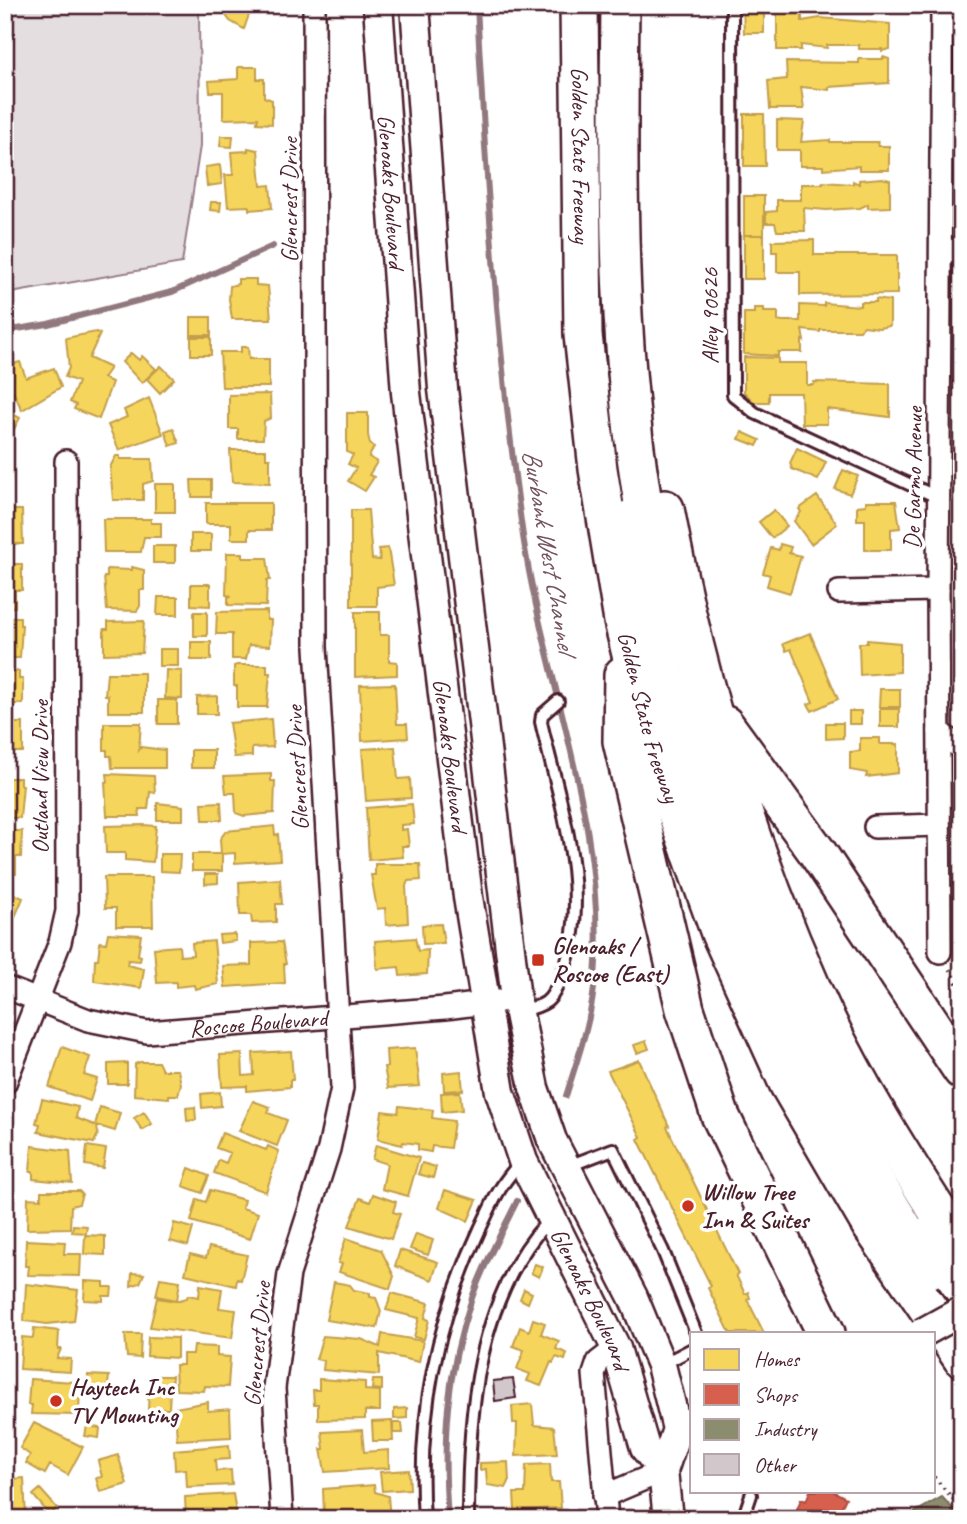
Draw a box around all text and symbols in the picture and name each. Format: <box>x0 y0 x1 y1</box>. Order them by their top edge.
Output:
street label: Golden State Freeway <box>565 67 597 245</box>
street label: Glenoaks Boulevard <box>371 114 412 273</box>
street label: Glencrest Drive <box>274 135 304 262</box>
street label: Alley 90626 <box>695 267 725 364</box>
street label: De Garmo Avenue <box>897 404 929 549</box>
water label: Burbank West Channel <box>515 447 585 663</box>
street label: Golden State Freeway <box>611 628 687 808</box>
street label: Glenoaks Boulevard <box>426 677 475 837</box>
street label: Outland View Drive <box>25 698 55 854</box>
street label: Glencrest Drive <box>279 703 315 831</box>
place label: Glenoaks / Roscoe (East) <box>552 931 671 989</box>
marker: Glenoaks / Roscoe (East) <box>530 952 546 968</box>
street label: Roscoe Boulevard <box>188 1002 332 1044</box>
place label: Willow Tree Inn & Suites <box>702 1177 811 1235</box>
marker: Willow Tree Inn & Suites <box>680 1198 696 1214</box>
street label: Glenoaks Boulevard <box>544 1223 638 1377</box>
street label: Glencrest Drive <box>237 1278 278 1408</box>
legend <box>690 1332 936 1492</box>
text: Homes <box>754 1346 801 1372</box>
place label: Haytech Inc TV Mounting <box>70 1372 180 1430</box>
text: Shops <box>754 1382 799 1408</box>
marker: Haytech Inc TV Mounting <box>48 1393 64 1409</box>
text: Industry <box>754 1416 818 1442</box>
text: Other <box>754 1452 797 1478</box>

